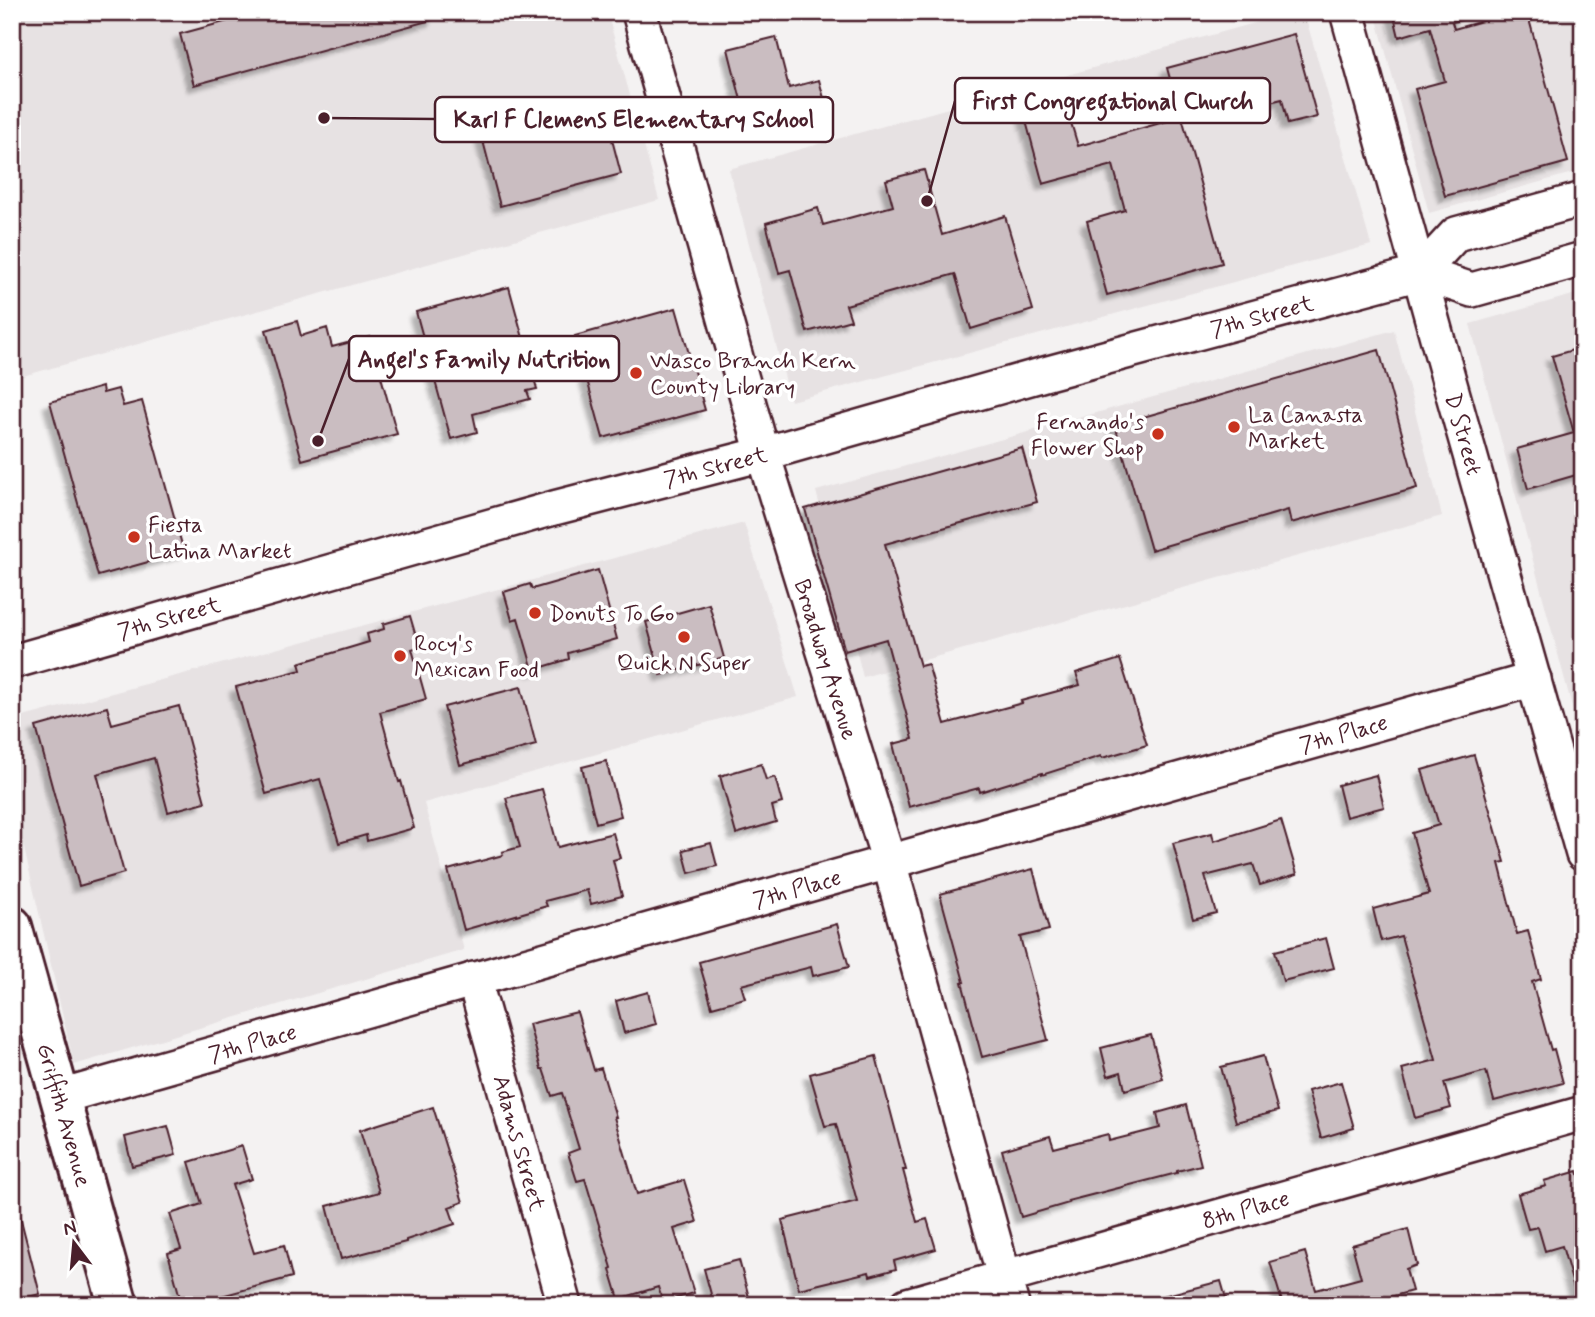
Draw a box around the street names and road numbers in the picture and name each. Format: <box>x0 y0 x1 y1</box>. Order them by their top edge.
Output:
street label: 7th Street <box>1208 289 1318 346</box>
street label: D Street <box>1436 390 1488 479</box>
street label: 7th Street <box>661 440 771 496</box>
street label: Broadway Avenue <box>786 576 863 744</box>
street label: 7th Street <box>115 590 225 648</box>
street label: 7th Place <box>1296 708 1391 762</box>
street label: 7th Place <box>750 863 845 917</box>
street label: 7th Place <box>205 1018 300 1071</box>
street label: Griffith Avenue <box>29 1040 97 1191</box>
street label: Adams Street <box>485 1072 551 1215</box>
street label: 8th Place <box>1199 1184 1293 1237</box>

